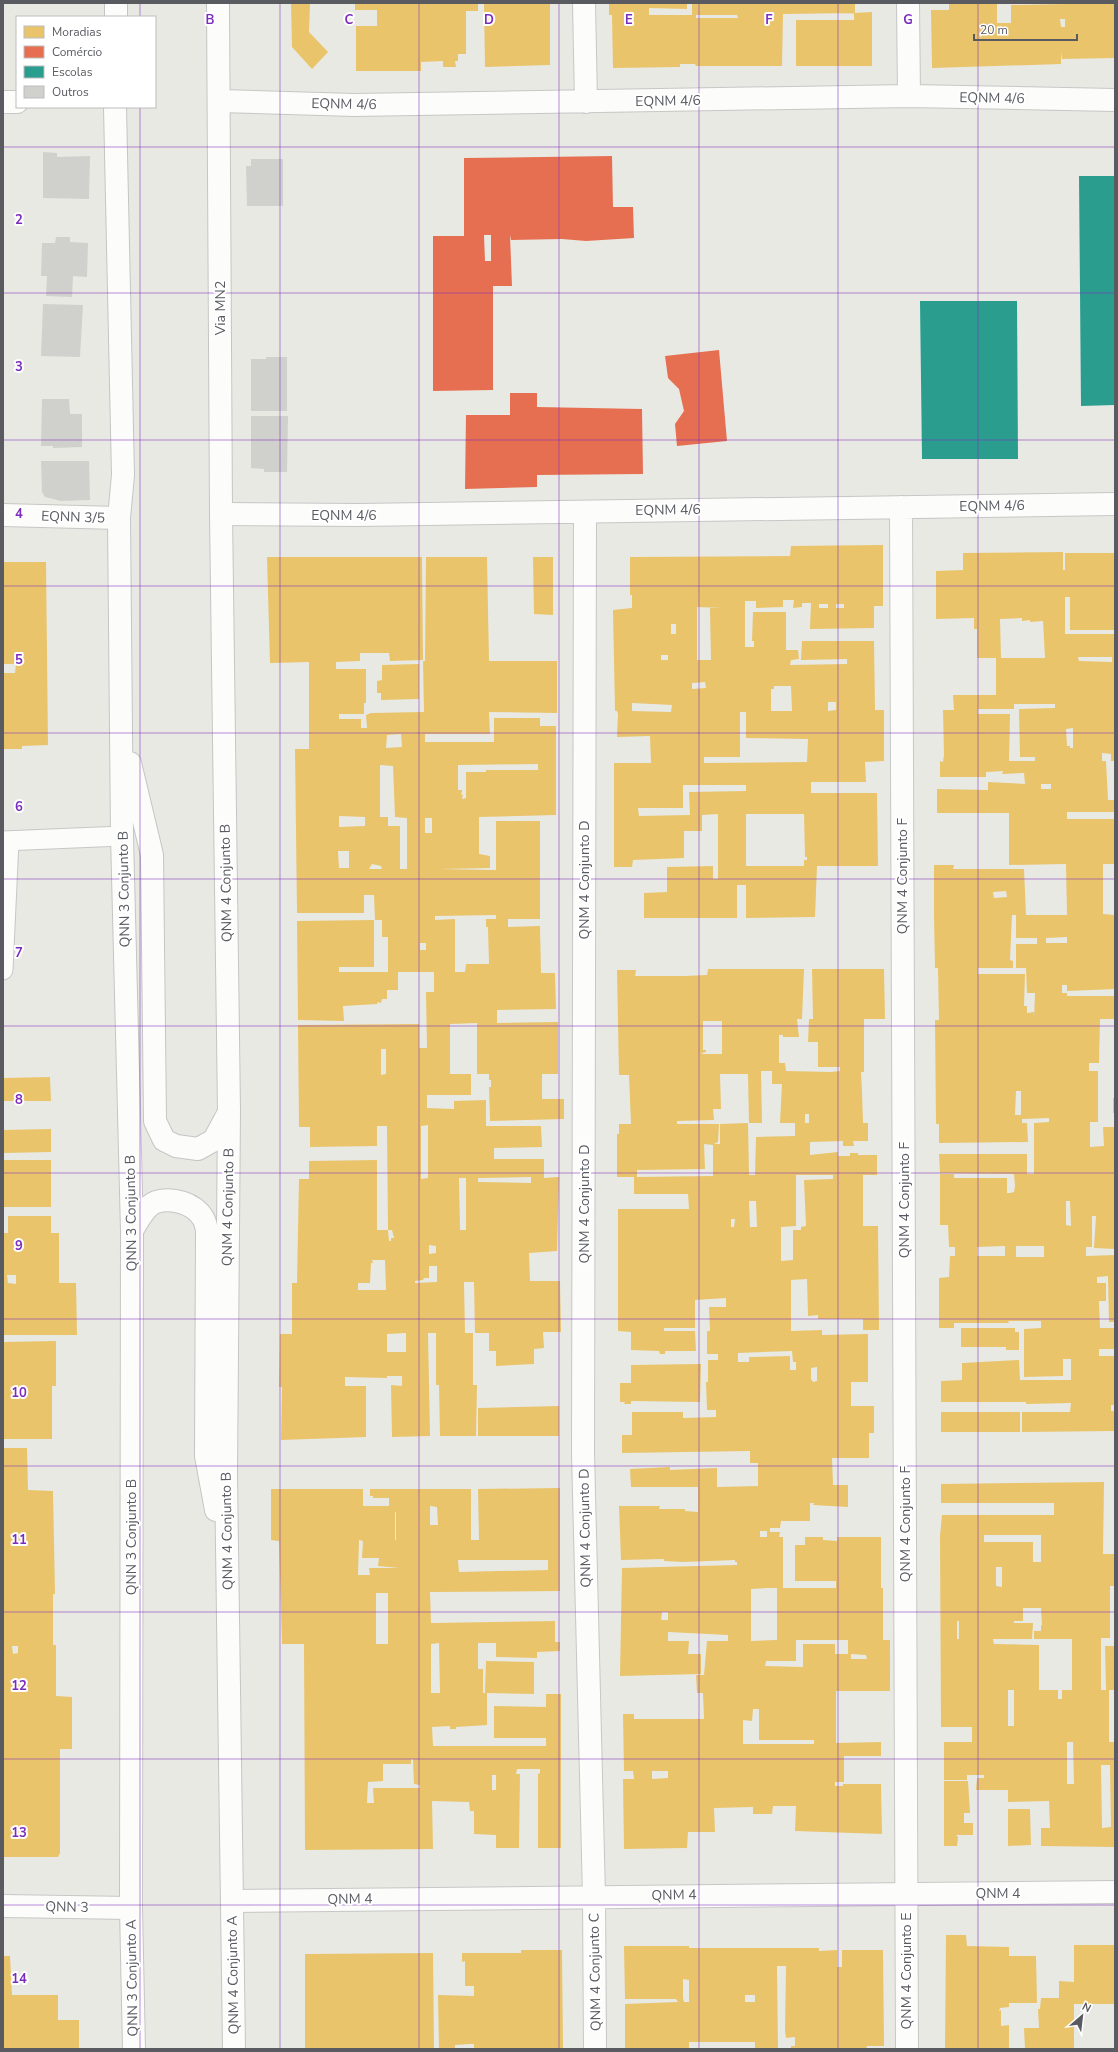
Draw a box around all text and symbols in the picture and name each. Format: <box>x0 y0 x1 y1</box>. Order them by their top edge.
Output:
text: B <box>206 11 215 29</box>
text: C <box>345 11 354 29</box>
text: D <box>484 11 494 29</box>
text: E <box>625 11 633 29</box>
text: F <box>765 11 773 29</box>
text: G <box>903 11 913 29</box>
legend <box>16 16 156 108</box>
scale bar <box>974 16 1077 42</box>
text: 20 m <box>980 22 1008 38</box>
text: Moradias <box>52 24 102 40</box>
text: Comércio <box>52 44 103 60</box>
text: Escolas <box>52 64 93 80</box>
text: Outros <box>52 84 89 100</box>
street label: EQNM 4/6 <box>959 88 1025 108</box>
street label: EQNM 4/6 <box>635 91 701 111</box>
street label: EQNM 4/6 <box>311 94 377 114</box>
text: 2 <box>15 211 23 229</box>
street label: Via MN2 <box>211 281 230 336</box>
text: 3 <box>15 358 23 376</box>
street label: EQNM 4/6 <box>959 496 1025 516</box>
street label: EQNM 4/6 <box>635 500 701 520</box>
text: 4 <box>15 505 23 523</box>
street label: EQNN 3/5 <box>41 506 105 528</box>
street label: EQNM 4/6 <box>311 506 377 525</box>
text: 5 <box>15 651 23 669</box>
text: 6 <box>15 798 23 816</box>
street label: QNM 4 Conjunto F <box>893 818 912 934</box>
street label: QNM 4 Conjunto D <box>575 820 594 940</box>
street label: QNM 4 Conjunto B <box>215 824 237 942</box>
street label: QNN 3 Conjunto B <box>113 831 135 947</box>
text: 7 <box>15 944 23 962</box>
text: 8 <box>15 1091 23 1109</box>
street label: QNM 4 Conjunto F <box>895 1142 914 1258</box>
street label: QNM 4 Conjunto D <box>575 1144 594 1264</box>
street label: QNM 4 Conjunto B <box>217 1148 239 1266</box>
street label: QNN 3 Conjunto B <box>120 1155 142 1271</box>
text: 9 <box>15 1237 23 1255</box>
text: 10 <box>11 1384 27 1402</box>
street label: QNM 4 Conjunto F <box>896 1466 915 1582</box>
street label: QNM 4 Conjunto D <box>574 1468 596 1588</box>
street label: QNM 4 Conjunto B <box>216 1472 238 1590</box>
street label: QNN 3 Conjunto B <box>122 1479 141 1595</box>
text: 11 <box>11 1531 27 1549</box>
text: 12 <box>11 1677 27 1695</box>
text: 13 <box>11 1824 27 1842</box>
street label: QNM 4 <box>975 1884 1021 1903</box>
street label: QNM 4 <box>651 1885 697 1905</box>
street label: QNM 4 <box>327 1889 373 1909</box>
street label: QNN 3 <box>45 1897 89 1917</box>
street label: QNM 4 Conjunto C <box>584 1913 606 2031</box>
street label: QNM 4 Conjunto E <box>897 1913 916 2029</box>
street label: QNM 4 Conjunto A <box>222 1915 244 2035</box>
street label: QNN 3 Conjunto A <box>121 1919 143 2037</box>
text: 14 <box>11 1970 27 1988</box>
north arrow <box>1062 1996 1102 2036</box>
text: N <box>1079 1999 1094 2016</box>

